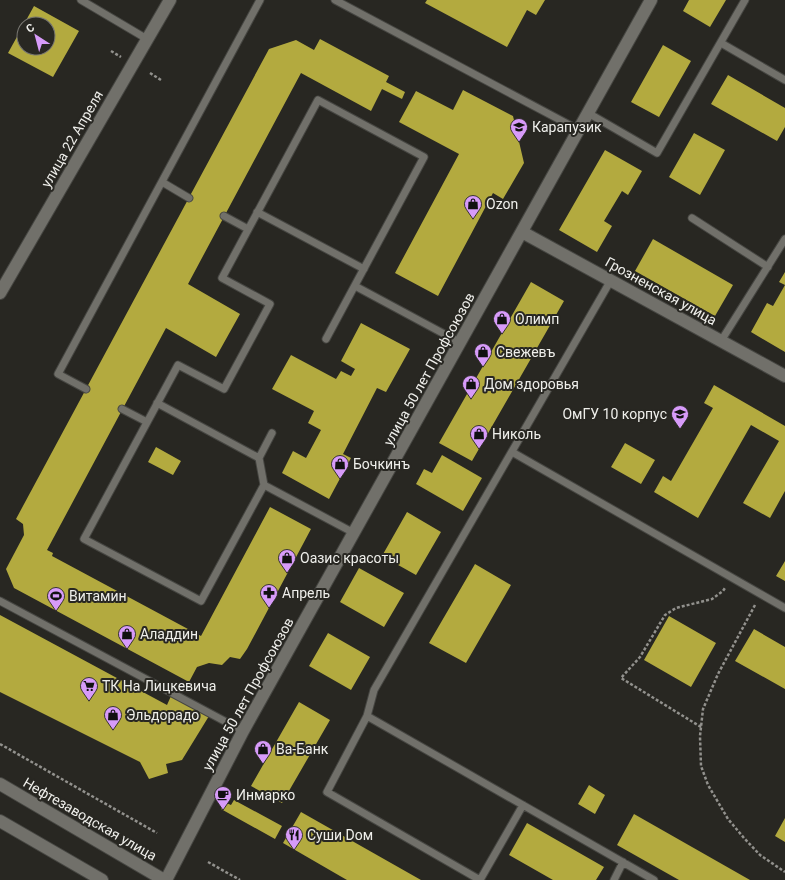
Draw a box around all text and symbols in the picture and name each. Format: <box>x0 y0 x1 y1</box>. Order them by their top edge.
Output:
north arrow <box>16 16 56 56</box>
text: С <box>24 21 37 36</box>
street label: улица 22 Апреля <box>38 88 106 190</box>
school or university icon: Карапузик <box>509 117 529 142</box>
place label: Карапузик <box>532 119 602 135</box>
shop icon: Ozon <box>463 194 483 219</box>
place label: Ozon <box>486 196 518 212</box>
street label: Грозненская улица <box>602 254 720 328</box>
street label: улица 50 лет Профсоюзов <box>380 290 478 448</box>
shop icon: Олимп <box>492 309 512 334</box>
place label: Олимп <box>515 311 559 327</box>
shop icon: Свежевъ <box>473 342 493 367</box>
place label: Свежевъ <box>496 344 556 360</box>
shop icon: Дом здоровья <box>461 374 481 399</box>
place label: Дом здоровья <box>484 376 579 392</box>
school or university icon: ОмГУ 10 корпус <box>670 404 690 429</box>
place label: ОмГУ 10 корпус <box>562 406 667 422</box>
shop icon: Николь <box>469 424 489 449</box>
place label: Николь <box>492 426 541 442</box>
shop icon: Бочкинъ <box>330 454 350 479</box>
place label: Бочкинъ <box>353 456 410 472</box>
shop icon: Оазис красоты <box>277 548 297 573</box>
place label: Оазис красоты <box>300 550 399 566</box>
pharmacy icon: Апрель <box>259 583 279 608</box>
place label: Апрель <box>282 585 330 601</box>
sports icon: Витамин <box>46 586 66 611</box>
place label: Витамин <box>69 588 127 604</box>
street label: улица 50 лет Профсоюзов <box>199 615 297 773</box>
shop icon: Аладдин <box>117 624 137 649</box>
place label: Аладдин <box>140 626 198 642</box>
supermarket icon: ТК На Лицкевича <box>79 676 99 701</box>
place label: ТК На Лицкевича <box>102 678 216 694</box>
shop icon: Эльдорадо <box>103 705 123 730</box>
place label: Эльдорадо <box>126 707 199 723</box>
shop icon: Ва-Банк <box>253 739 273 764</box>
place label: Ва-Банк <box>276 741 329 757</box>
street label: Нефтезаводская улица <box>20 774 160 864</box>
cafe icon: Инмарко <box>213 785 233 810</box>
place label: Инмарко <box>236 787 295 803</box>
restaurant icon: Суши Dом <box>284 825 304 850</box>
place label: Суши Dом <box>307 827 373 843</box>

